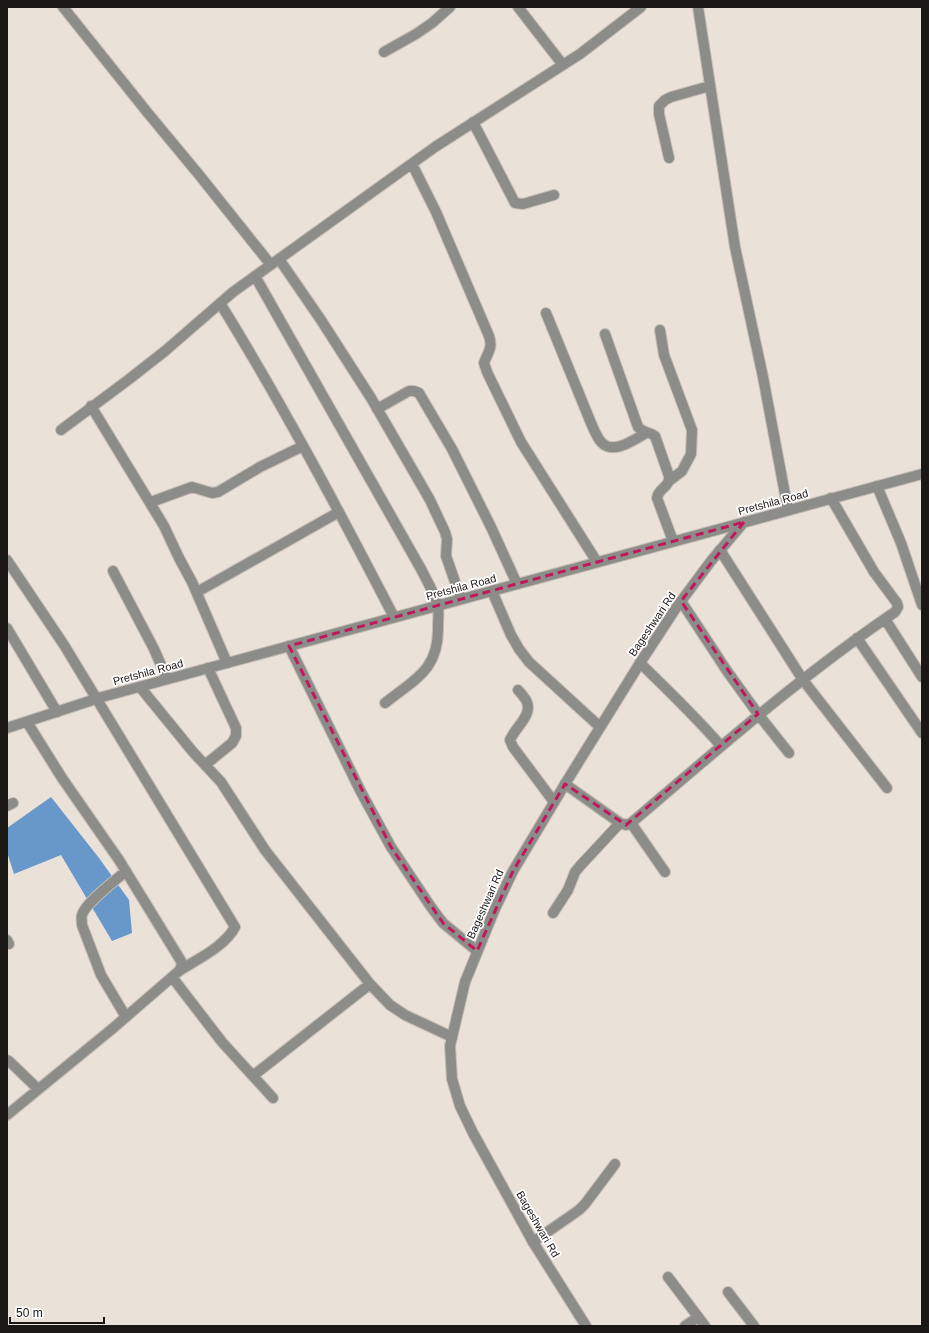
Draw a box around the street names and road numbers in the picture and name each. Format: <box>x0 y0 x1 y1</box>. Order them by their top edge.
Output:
street label: Pretshila Road <box>737 487 809 517</box>
street label: Pretshila Road <box>425 572 497 602</box>
street label: Bageshwari Rd <box>626 590 678 658</box>
street label: Pretshila Road <box>112 657 184 687</box>
street label: Bageshwari Rd <box>464 867 506 941</box>
street label: Bageshwari Rd <box>514 1189 562 1259</box>

